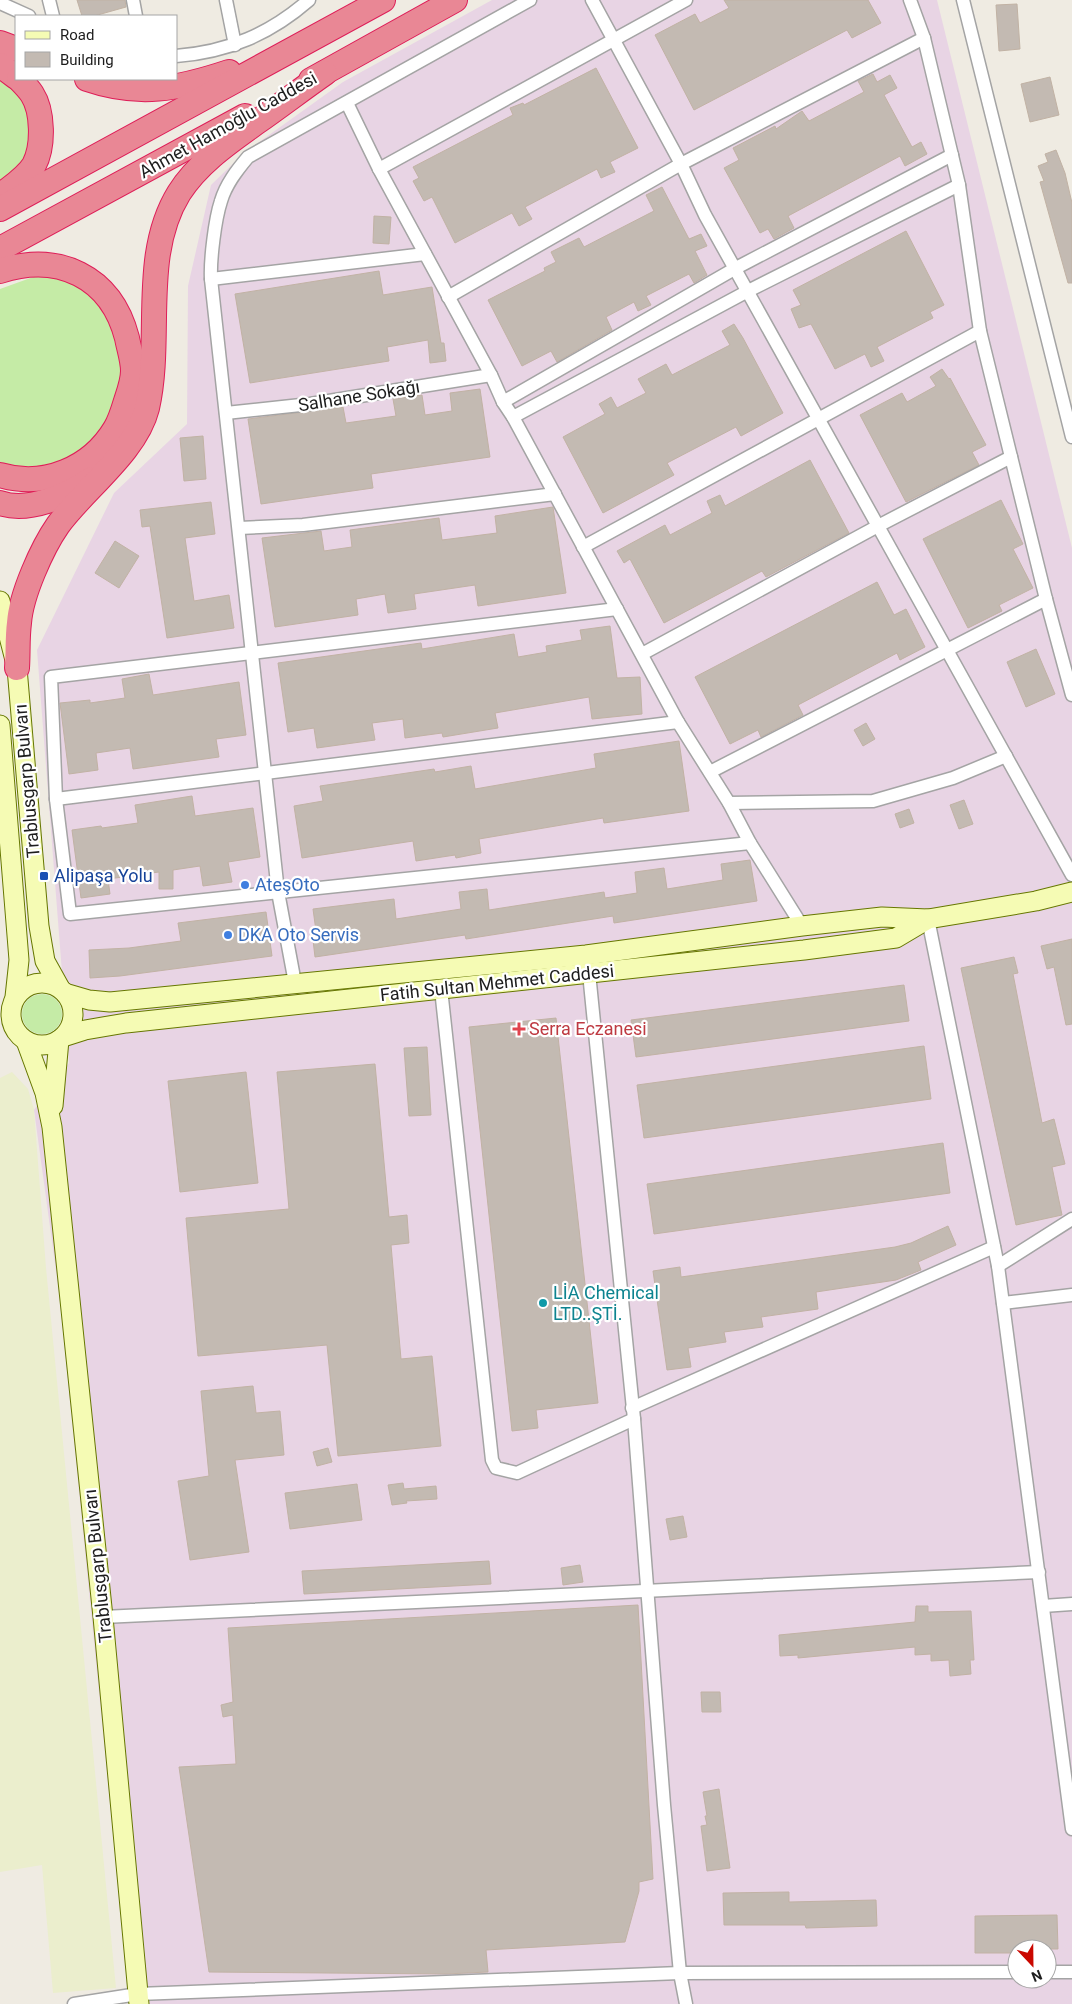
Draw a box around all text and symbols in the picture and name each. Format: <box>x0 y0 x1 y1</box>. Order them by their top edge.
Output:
legend <box>15 15 178 80</box>
text: Road <box>60 26 94 44</box>
text: Building <box>60 51 114 69</box>
street label: Ahmet Hamoğlu Caddesi <box>135 67 320 182</box>
street label: Salhane Sokağı <box>297 376 421 415</box>
street label: Trablusgarp Bulvarı <box>9 703 44 859</box>
place label: Alipaşa Yolu <box>54 865 153 886</box>
marker: Alipaşa Yolu <box>38 870 50 882</box>
place label: AteşOto <box>255 874 320 895</box>
marker: AteşOto <box>239 879 251 891</box>
place label: DKA Oto Servis <box>238 924 359 945</box>
marker: DKA Oto Servis <box>222 929 234 941</box>
street label: Fatih Sultan Mehmet Caddesi <box>379 960 615 1005</box>
place label: Serra Eczanesi <box>529 1018 647 1039</box>
marker: Serra Eczanesi <box>513 1023 525 1035</box>
place label: LİA Chemical LTD..ŞTİ. <box>553 1282 659 1324</box>
marker: LİA Chemical LTD..ŞTİ. <box>537 1297 549 1309</box>
street label: Trablusgarp Bulvarı <box>79 1488 116 1644</box>
north arrow <box>1007 1939 1057 1989</box>
text: N <box>1029 1967 1044 1985</box>

